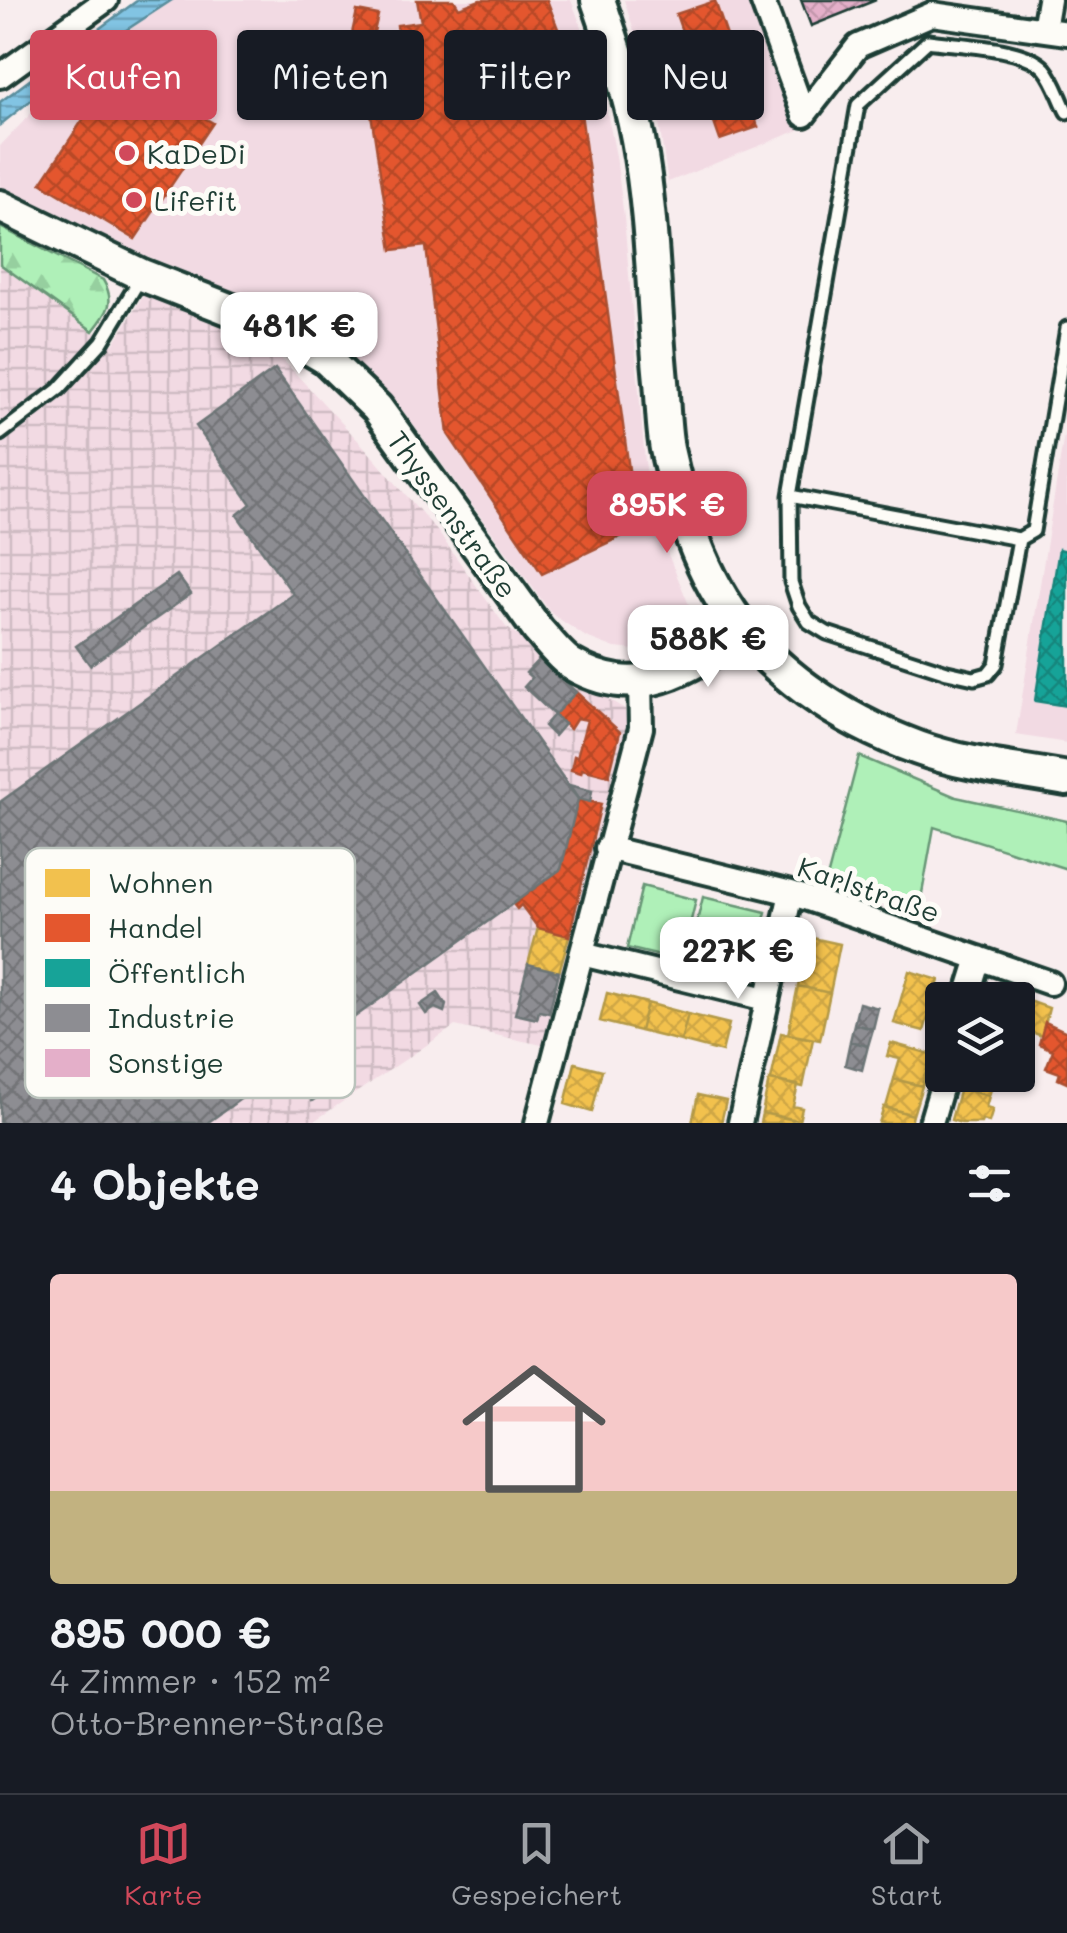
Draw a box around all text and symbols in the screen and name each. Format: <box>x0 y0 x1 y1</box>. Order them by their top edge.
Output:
chip: Kaufen <box>30 30 217 120</box>
chip: Mieten <box>237 30 424 120</box>
chip: Filter <box>444 30 607 120</box>
chip: Neu <box>627 30 764 120</box>
place label: KaDeDi <box>147 135 246 171</box>
marker: KaDeDi <box>116 142 138 164</box>
place label: Lifefit <box>154 182 237 218</box>
marker: Lifefit <box>123 189 145 211</box>
pin: 481K € <box>218 292 380 377</box>
text: 481K € <box>243 303 355 345</box>
street label: Thyssenstraße <box>380 423 526 605</box>
pin: 895K € <box>586 471 748 556</box>
text: 895K € <box>609 482 725 524</box>
pin: 588K € <box>627 605 789 690</box>
text: 588K € <box>650 616 766 658</box>
legend <box>25 848 355 1098</box>
street label: Karlstraße <box>793 848 945 930</box>
text: Wohnen <box>108 864 213 900</box>
text: Handel <box>108 909 203 945</box>
pin: 227K € <box>657 917 819 1002</box>
text: 227K € <box>682 928 794 970</box>
text: Öffentlich <box>108 954 245 990</box>
map controls <box>925 982 1035 1092</box>
button: layers <box>925 982 1035 1092</box>
text: Industrie <box>108 999 235 1035</box>
text: Sonstige <box>108 1044 224 1080</box>
text: 4 Objekte <box>50 1156 260 1211</box>
icon: filters <box>962 1156 1017 1211</box>
icon: home <box>444 1339 624 1519</box>
text: 895 000 € <box>50 1604 271 1659</box>
text: 4 Zimmer · 152 m² <box>50 1659 330 1701</box>
text: Otto-Brenner-Straße <box>50 1701 385 1743</box>
tab: Karte <box>124 1816 203 1912</box>
tab: Gespeichert <box>451 1816 622 1912</box>
tab: Start <box>871 1816 943 1912</box>

